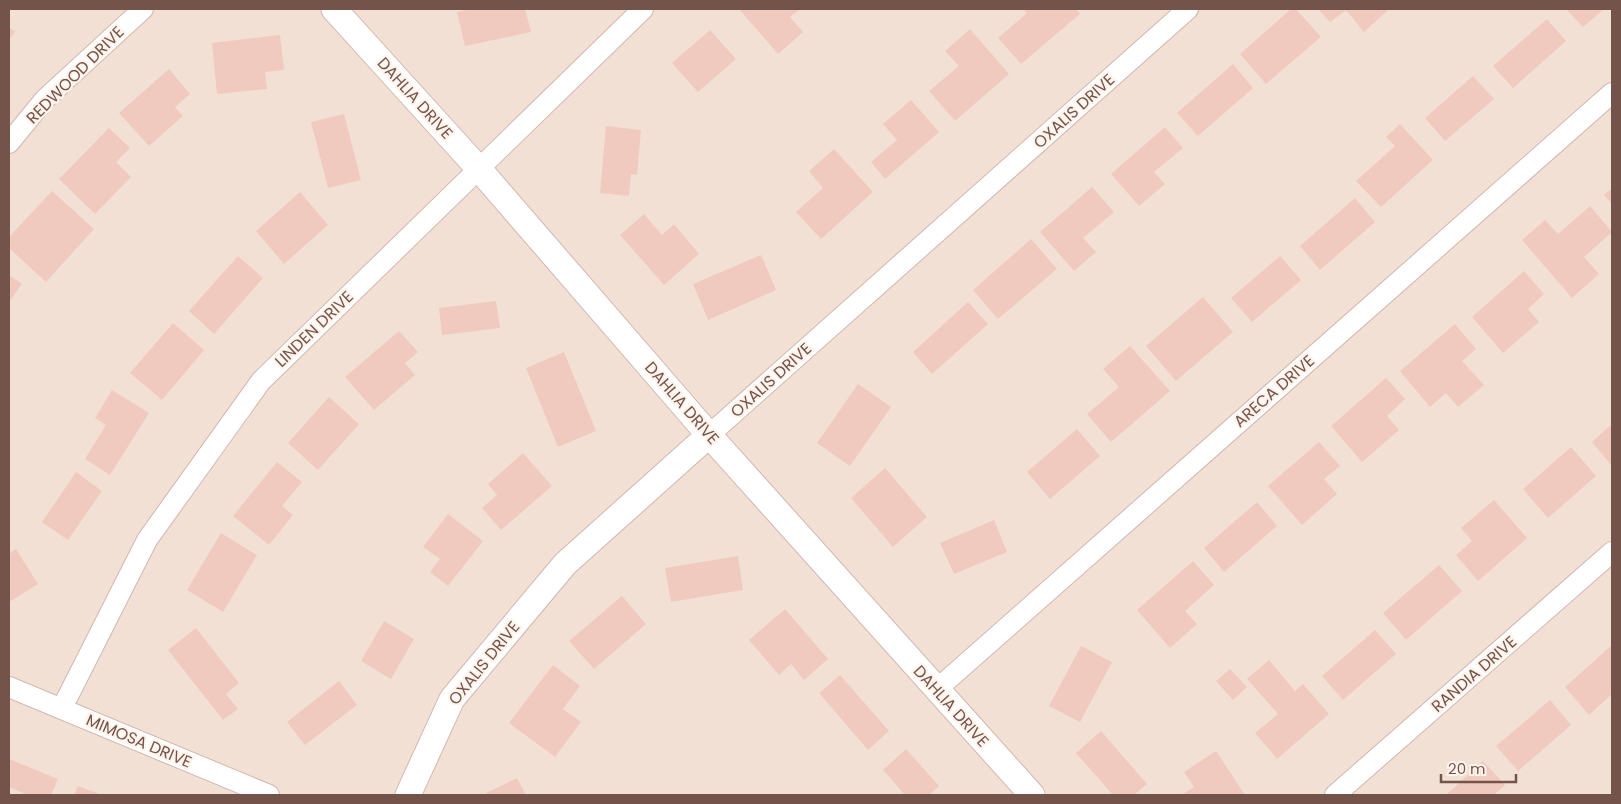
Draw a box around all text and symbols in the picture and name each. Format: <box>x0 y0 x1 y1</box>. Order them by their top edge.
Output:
street label: REDWOOD DRIVE <box>21 21 129 129</box>
street label: DAHLIA DRIVE <box>372 52 458 144</box>
street label: OXALIS DRIVE <box>1028 68 1120 154</box>
street label: LINDEN DRIVE <box>270 286 358 372</box>
street label: OXALIS DRIVE <box>725 337 817 423</box>
street label: ARECA DRIVE <box>1229 349 1319 433</box>
street label: DAHLIA DRIVE <box>640 357 724 449</box>
street label: OXALIS DRIVE <box>443 616 525 710</box>
street label: RANDIA DRIVE <box>1426 631 1522 717</box>
street label: DAHLIA DRIVE <box>908 660 994 752</box>
street label: MIMOSA DRIVE <box>83 708 195 774</box>
scale bar <box>1441 752 1516 784</box>
text: 20 m <box>1448 758 1486 779</box>

